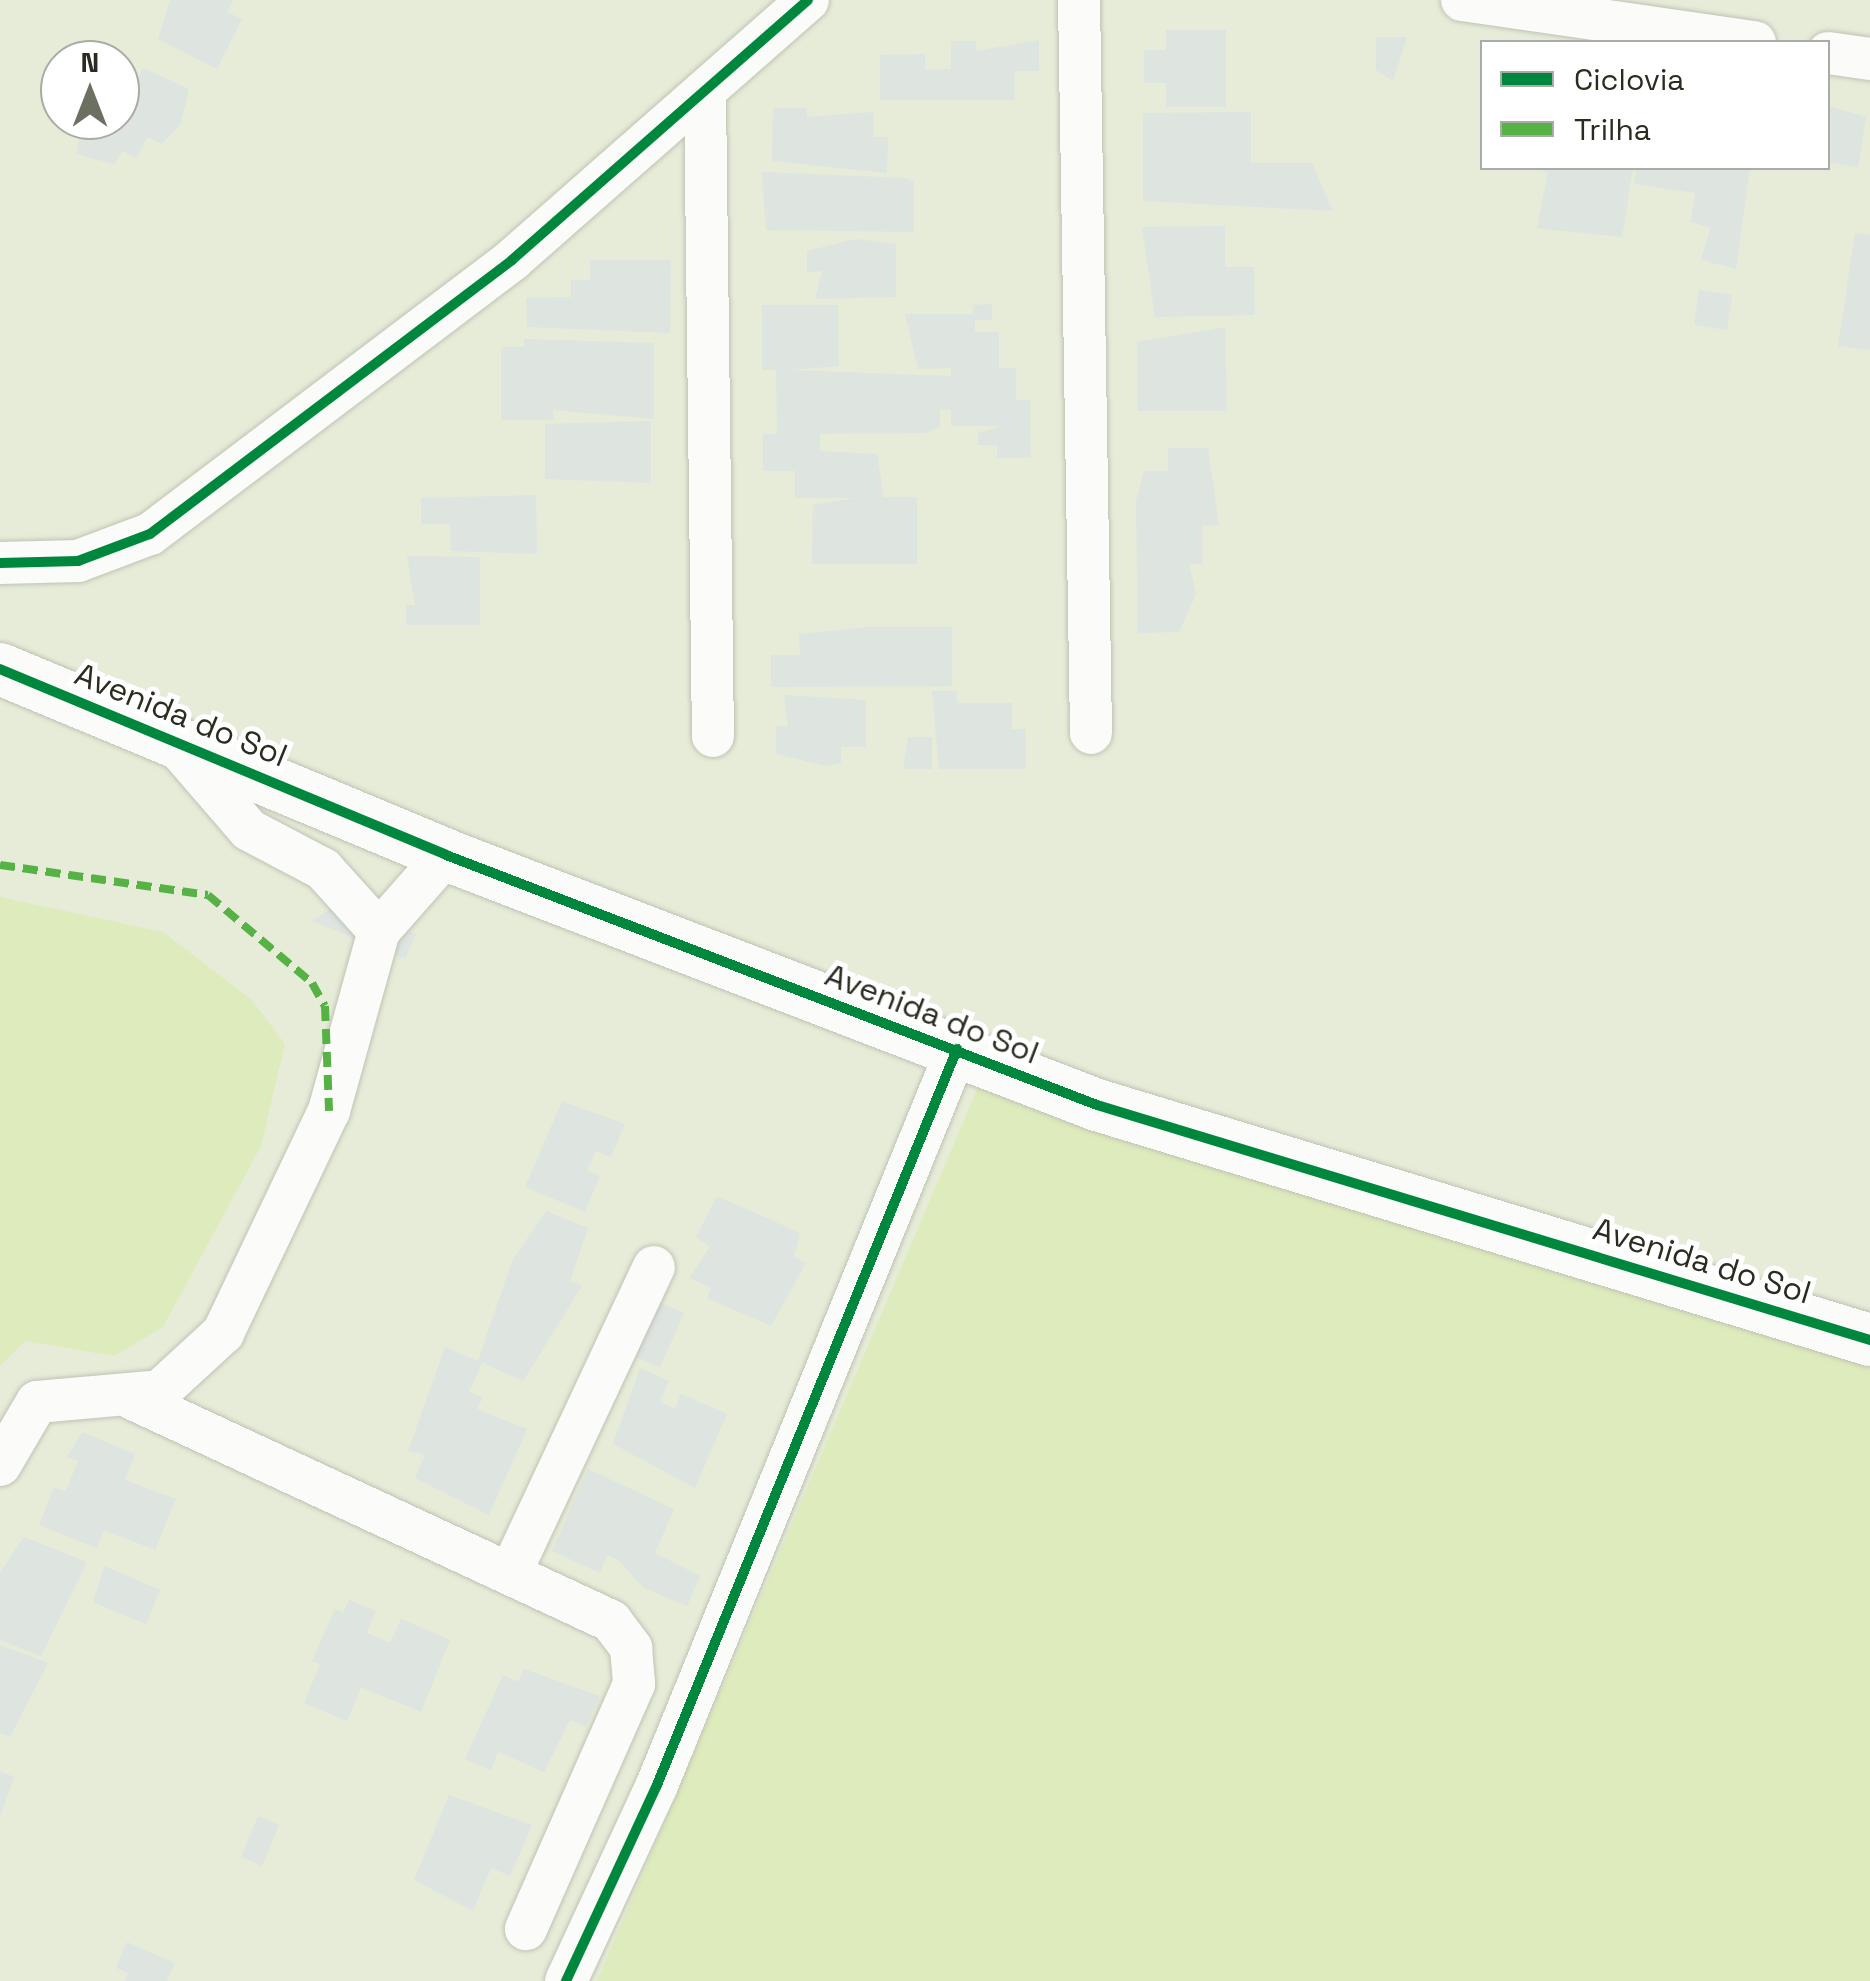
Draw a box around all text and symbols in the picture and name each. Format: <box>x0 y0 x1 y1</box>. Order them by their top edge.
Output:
north arrow <box>40 40 140 140</box>
legend <box>1480 40 1830 170</box>
text: N <box>81 44 99 80</box>
text: Ciclovia <box>1574 60 1685 99</box>
text: Trilha <box>1574 110 1651 149</box>
street label: Avenida do Sol <box>69 655 293 775</box>
street label: Avenida do Sol <box>820 956 1044 1072</box>
street label: Avenida do Sol <box>1588 1210 1816 1312</box>

